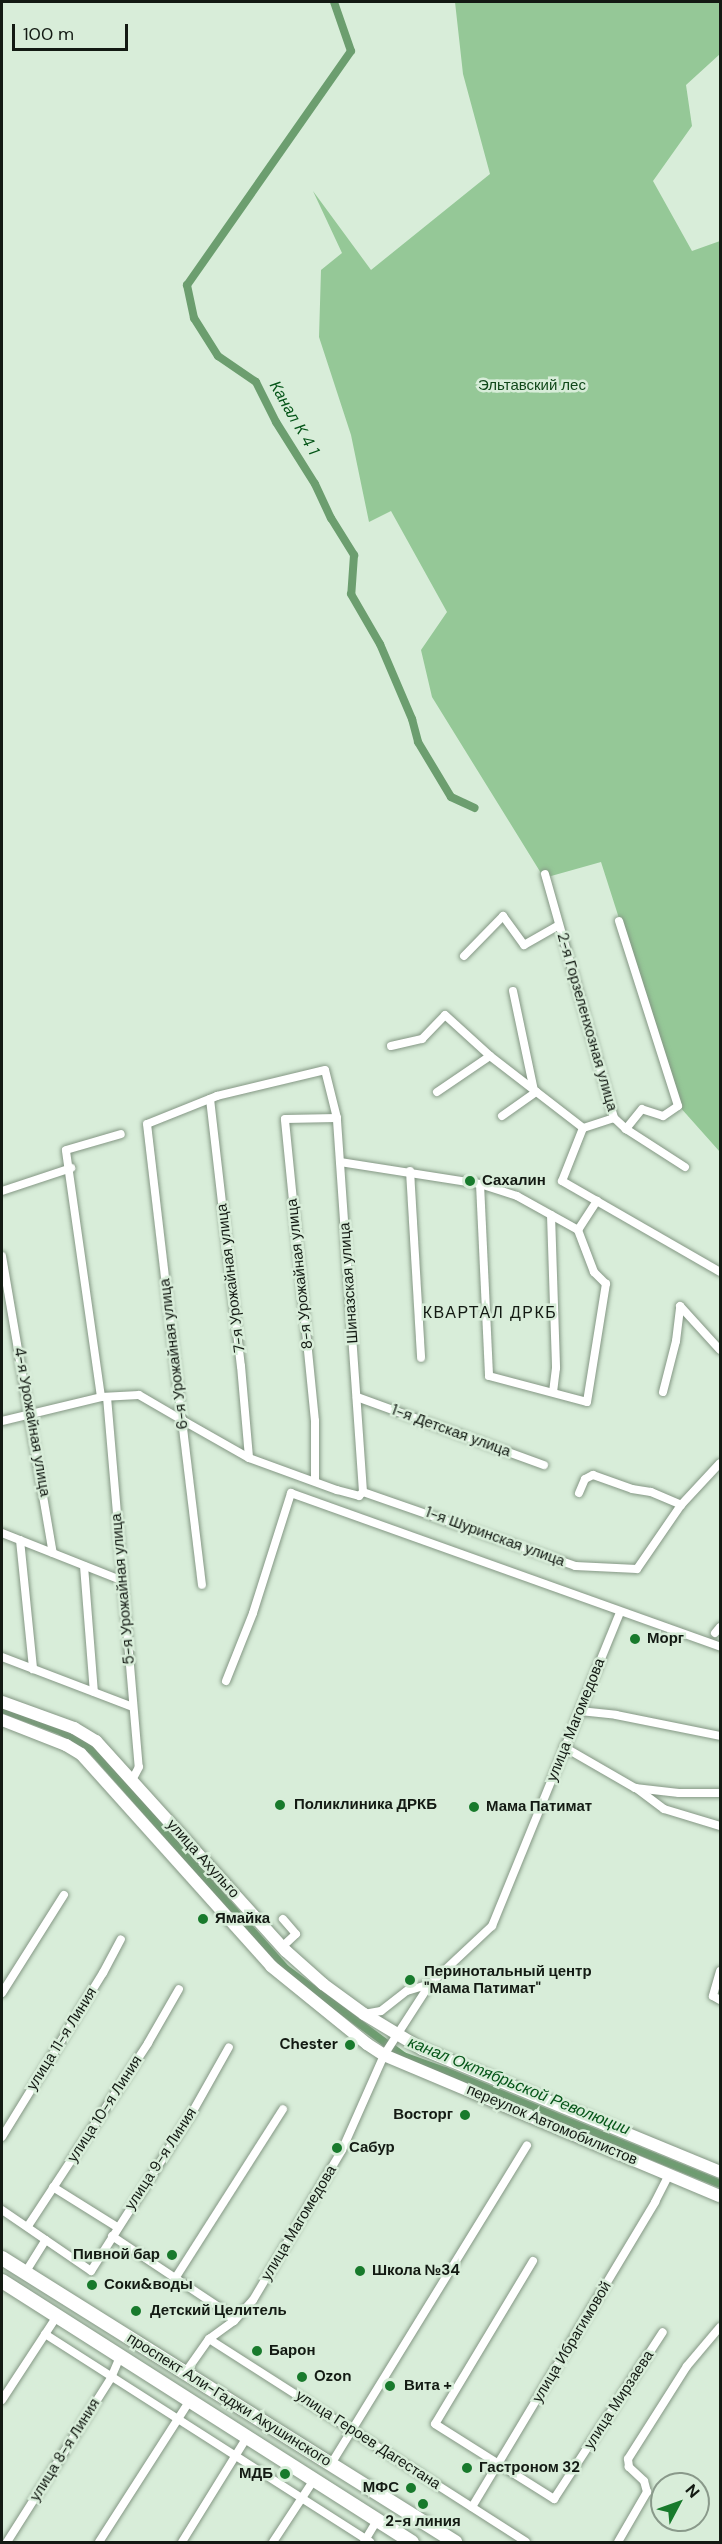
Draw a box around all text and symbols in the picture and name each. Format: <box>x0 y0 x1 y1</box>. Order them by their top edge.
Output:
scale bar <box>15 12 130 50</box>
text: 100 m <box>23 22 74 46</box>
water label: Канал К 4 1 <box>265 377 323 459</box>
park label: Эльтавский лес <box>478 377 586 395</box>
street label: 2-я Горзеленхозная улица <box>553 931 621 1113</box>
place label: Сахалин <box>482 1172 546 1190</box>
marker: Сахалин <box>463 1174 477 1188</box>
street label: 8-я Урожайная улица <box>283 1198 317 1350</box>
street label: 7-я Урожайная улица <box>213 1203 249 1353</box>
street label: Шиназская улица <box>336 1222 362 1344</box>
street label: 6-я Урожайная улица <box>156 1278 192 1430</box>
district label: КВАРТАЛ ДРКБ <box>423 1303 557 1323</box>
street label: 4-я Урожайная улица <box>10 1346 54 1498</box>
street label: 1-я Детская улица <box>389 1401 513 1461</box>
street label: 1-я Шуринская улица <box>423 1503 567 1571</box>
street label: 5-я Урожайная улица <box>107 1513 139 1665</box>
place label: Морг <box>647 1630 684 1648</box>
marker: Морг <box>628 1632 642 1646</box>
street label: улица Магомедова <box>543 1656 609 1784</box>
marker: Поликлиника ДРКБ <box>271 1796 289 1814</box>
place label: Поликлиника ДРКБ <box>294 1796 437 1814</box>
place label: Мама Патимат <box>486 1798 592 1816</box>
marker: Мама Патимат <box>467 1800 481 1814</box>
street label: улица Ахульго <box>163 1816 243 1902</box>
place label: Ямайка <box>215 1910 270 1928</box>
marker: Ямайка <box>196 1912 210 1926</box>
place label: Перинотальный центр "Мама Патимат" <box>424 1962 592 1997</box>
marker: Перинотальный центр "Мама Патимат" <box>401 1971 419 1989</box>
street label: улица 11-я Линия <box>23 1984 101 2094</box>
water label: канал Октябрьской Революции <box>405 2033 633 2139</box>
place label: Chester <box>279 2036 338 2054</box>
marker: Chester <box>343 2038 357 2052</box>
street label: улица 10-я Линия <box>64 2052 146 2166</box>
street label: переулок Автомобилистов <box>464 2081 640 2169</box>
street label: улица 9-я Линия <box>121 2105 201 2213</box>
place label: Восторг <box>393 2106 453 2124</box>
marker: Восторг <box>458 2108 472 2122</box>
place label: Сабур <box>349 2139 395 2157</box>
marker: Сабур <box>330 2141 344 2155</box>
street label: улица Магомедова <box>257 2162 341 2284</box>
place label: Пивной бар <box>73 2246 160 2264</box>
marker: Пивной бар <box>165 2248 179 2262</box>
place label: Школа №34 <box>372 2262 460 2280</box>
marker: Школа №34 <box>353 2264 367 2278</box>
place label: Соки&воды <box>104 2276 193 2294</box>
marker: Соки&воды <box>85 2278 99 2292</box>
street label: улица Ибрагимовой <box>529 2278 615 2406</box>
marker: Детский Целитель <box>127 2302 145 2320</box>
place label: Детский Целитель <box>150 2302 287 2320</box>
street label: проспект Али-Гаджи Акушинского <box>124 2329 334 2471</box>
place label: Барон <box>269 2342 316 2360</box>
marker: Барон <box>250 2344 264 2358</box>
street label: улица Мирзаева <box>580 2347 658 2453</box>
place label: Ozon <box>314 2368 352 2386</box>
marker: Ozon <box>295 2370 309 2384</box>
marker: Вита + <box>381 2377 399 2395</box>
place label: Вита + <box>404 2377 452 2395</box>
street label: улица Героев Дагестана <box>292 2386 444 2494</box>
street label: улица 8-я Линия <box>26 2395 104 2505</box>
place label: Гастроном 32 <box>479 2459 580 2477</box>
marker: Гастроном 32 <box>460 2461 474 2475</box>
place label: МДБ <box>239 2465 273 2483</box>
marker: МДБ <box>278 2467 292 2481</box>
north arrow <box>650 2472 710 2532</box>
place label: МФС <box>363 2479 399 2497</box>
text: N <box>681 2480 704 2502</box>
marker: МФС <box>404 2481 418 2495</box>
marker: 2-я линия <box>416 2497 430 2511</box>
place label: 2-я линия <box>385 2513 461 2531</box>

